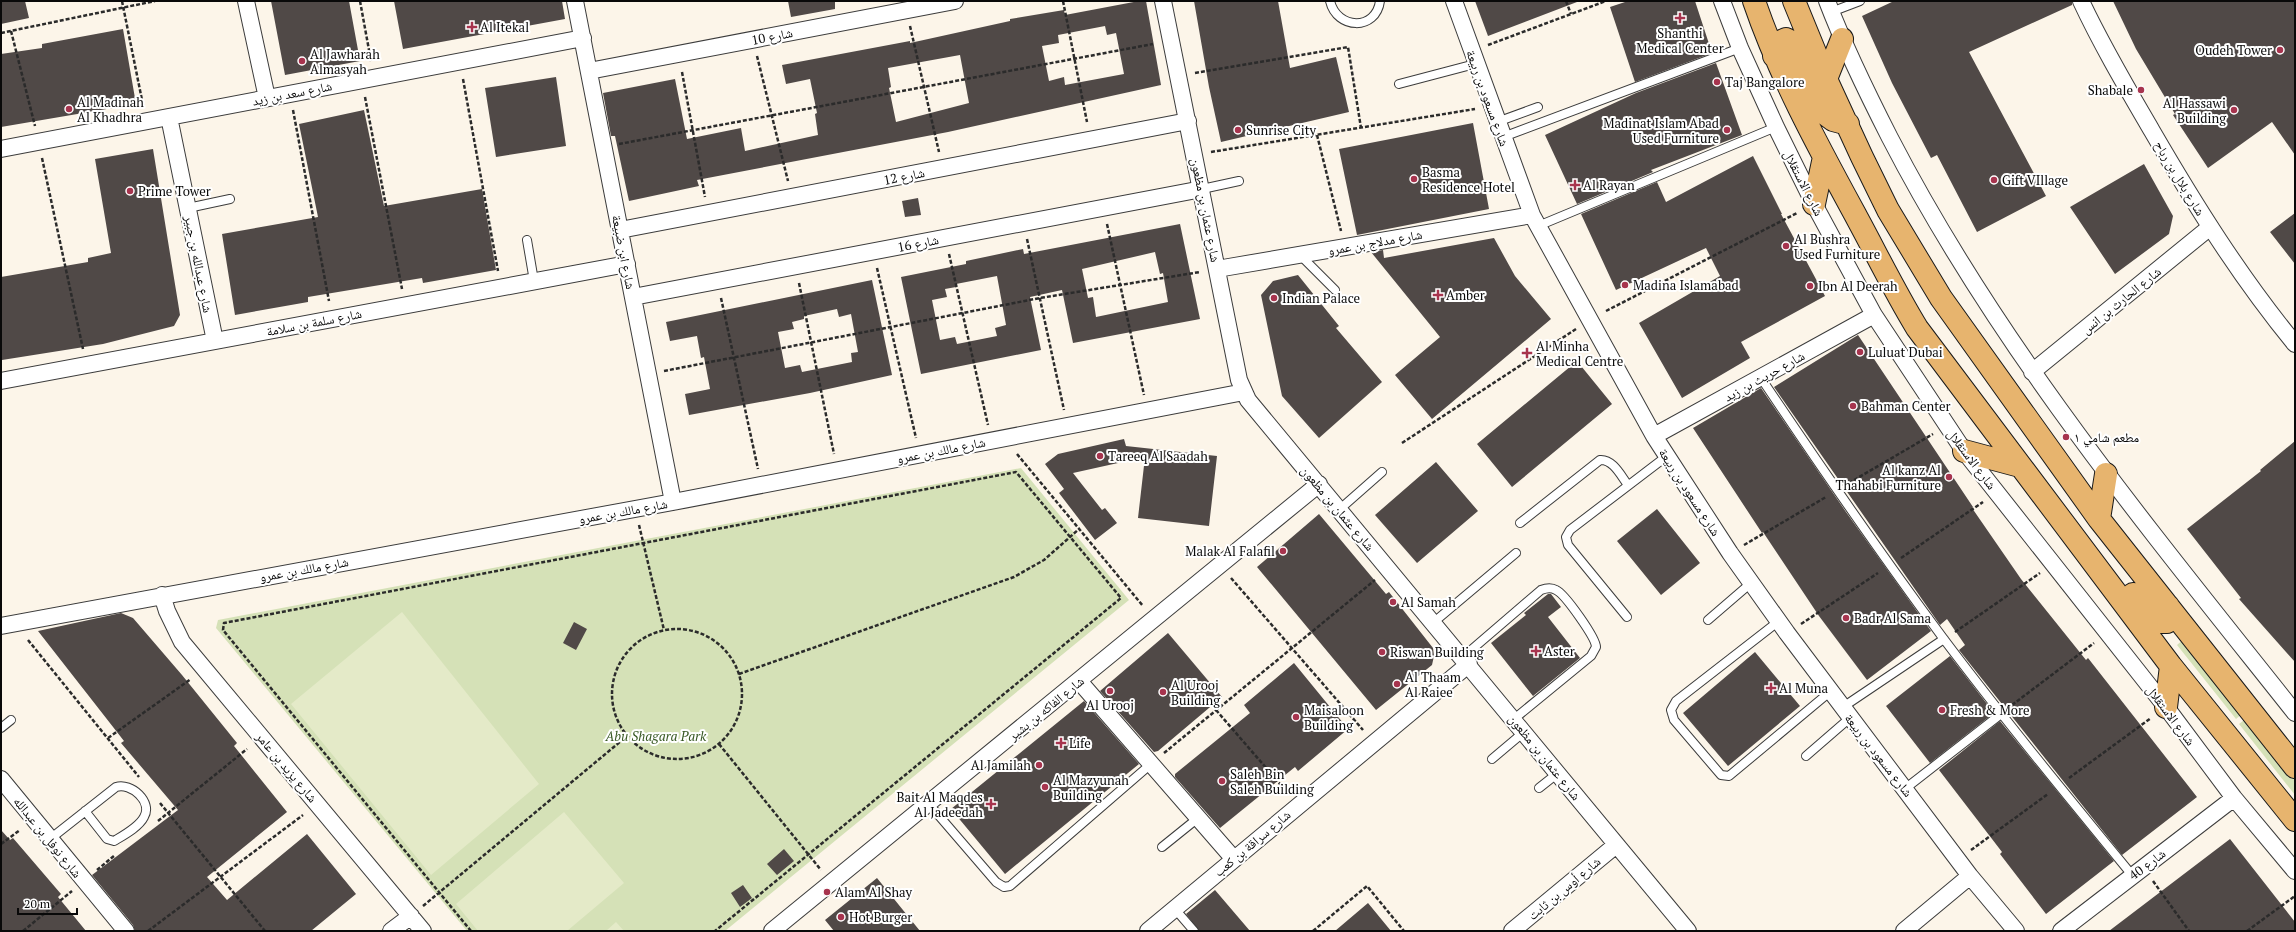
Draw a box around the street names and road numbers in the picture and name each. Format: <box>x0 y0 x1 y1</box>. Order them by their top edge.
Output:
street label: شارع 10 <box>750 23 794 50</box>
street label: شارع مسعود بن ربيعة <box>1461 47 1514 149</box>
street label: شارع سعد بن زيد <box>250 76 334 111</box>
street label: شارع بلال بن رباح <box>2150 137 2210 219</box>
street label: شارع الاستقلال <box>1779 147 1828 219</box>
street label: شارع عثمان بن مظعون <box>1186 156 1225 264</box>
street label: شارع 12 <box>882 163 926 190</box>
street label: شارع عبدالله بن جبير <box>180 213 217 314</box>
street label: شارع ابن ضبيعة <box>607 213 640 291</box>
street label: شارع مدلاج بن عمرو <box>1326 225 1424 260</box>
street label: شارع 16 <box>896 230 940 257</box>
street label: شارع الحارث بن انس <box>2077 262 2165 339</box>
street label: شارع سلمة بن سلامة <box>265 304 363 341</box>
street label: شارع حريث بن زيد <box>1720 346 1808 406</box>
street label: شارع الاستقلال <box>1942 425 2001 494</box>
street label: شارع مالك بن عمرو <box>895 433 987 468</box>
street label: شارع مسعود بن ربيعة <box>1654 445 1725 540</box>
street label: شارع عثمان بن مظعون <box>1296 462 1379 555</box>
street label: شارع مالك بن عمرو <box>577 494 669 529</box>
street label: شارع مالك بن عمرو <box>258 552 350 587</box>
street label: شارع الفاكه بن بشير <box>1003 672 1088 746</box>
street label: شارع الاستقلال <box>2141 681 2200 750</box>
street label: شارع عثمان بن مظعون <box>1504 710 1585 805</box>
street label: شارع مسعود بن ربيعة <box>1840 710 1917 801</box>
street label: شارع يزيد بن عامر <box>251 727 322 807</box>
street label: شارع نوفل بن عبدالله <box>9 793 86 882</box>
street label: شارع سراقة بن كعب <box>1210 806 1295 881</box>
street label: شارع 40 <box>2125 844 2170 885</box>
street label: شارع أوس بن ثابت <box>1524 852 1605 924</box>

